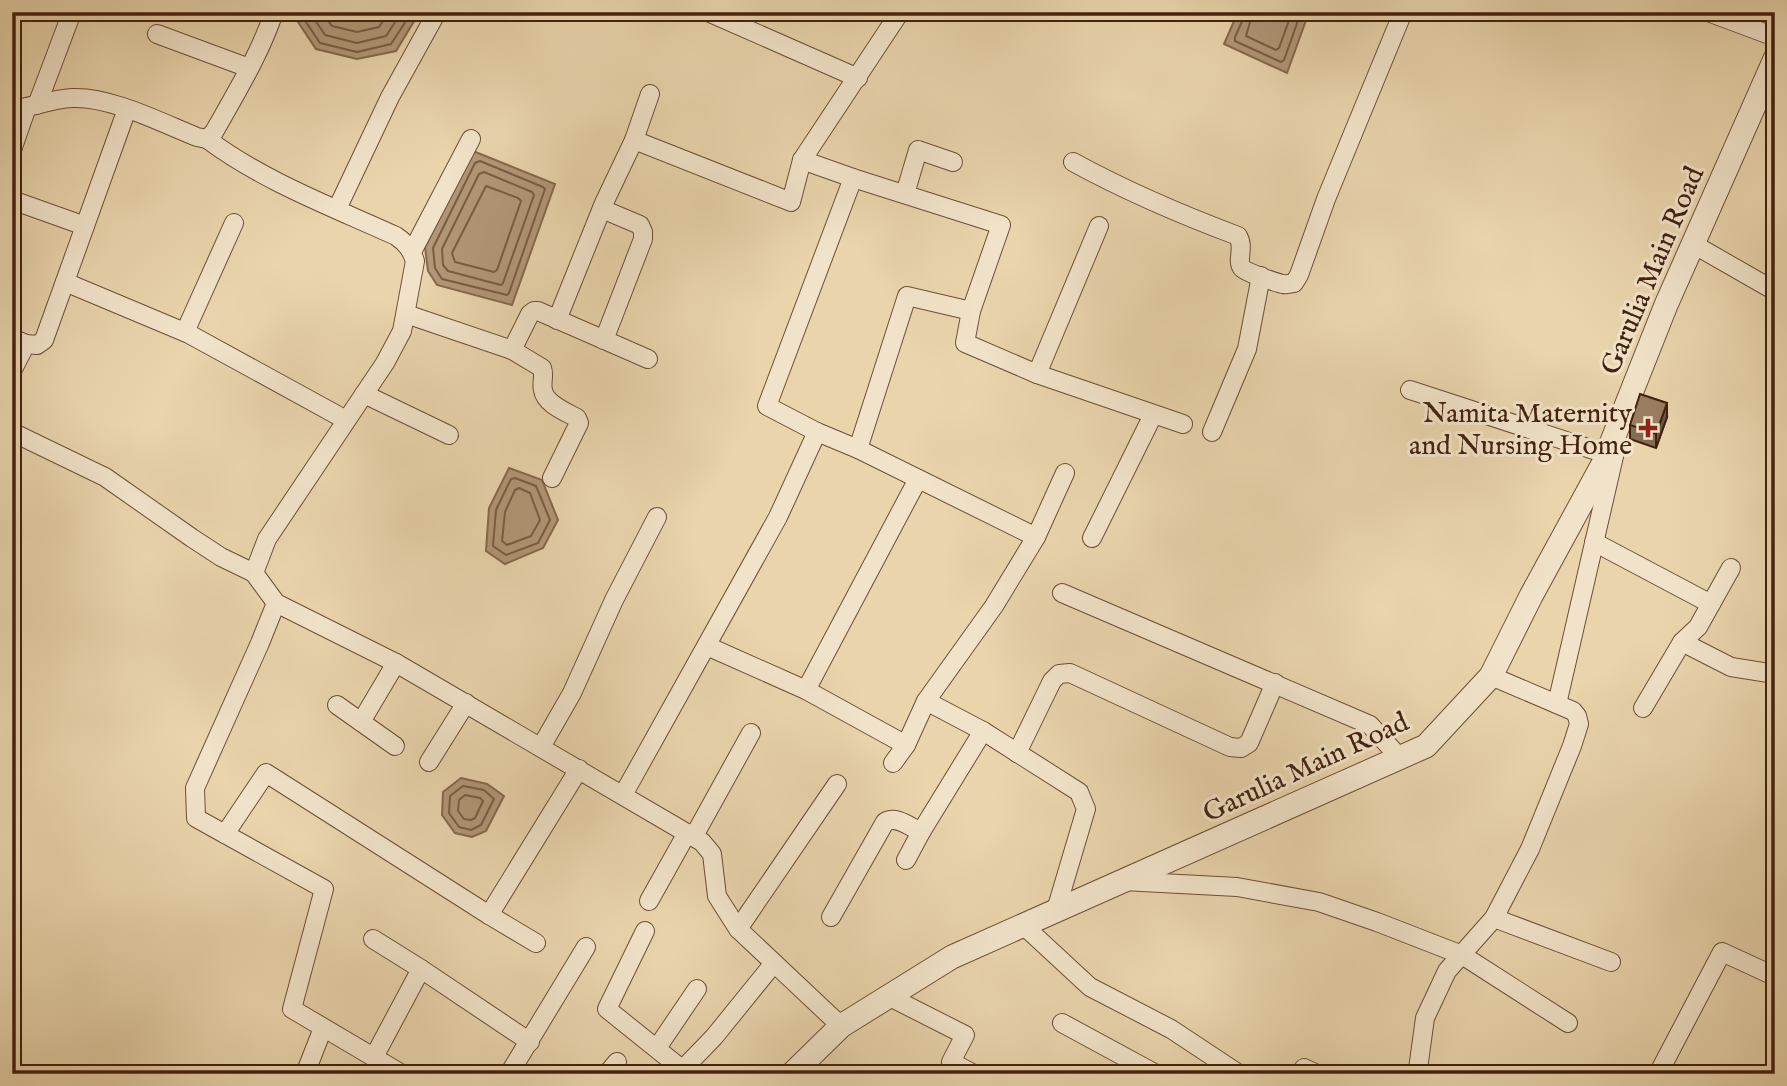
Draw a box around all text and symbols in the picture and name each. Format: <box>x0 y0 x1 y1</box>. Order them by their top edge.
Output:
street label: Garulia Main Road <box>1594 162 1713 380</box>
place label: Namita Maternity and Nursing Home <box>1409 397 1632 464</box>
marker: Namita Maternity and Nursing Home <box>1638 418 1658 438</box>
street label: Garulia Main Road <box>1198 705 1414 831</box>

